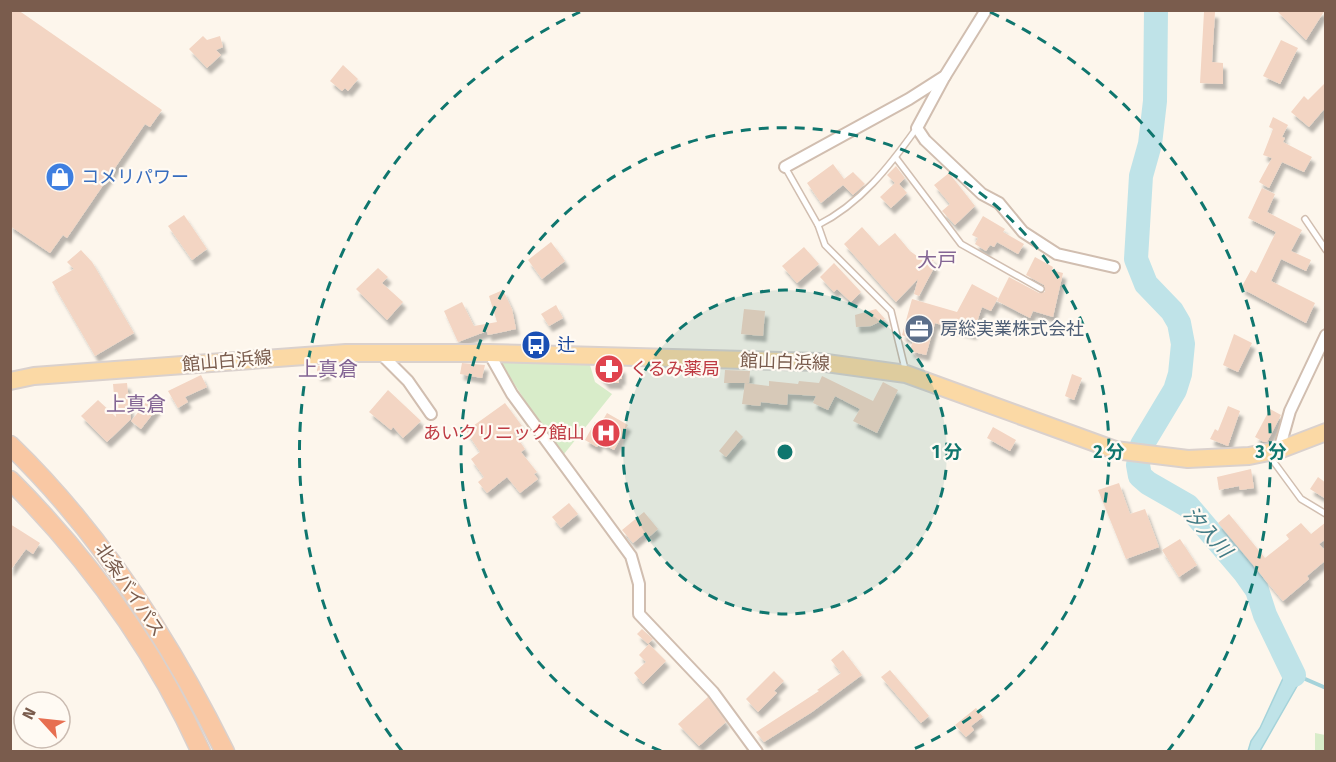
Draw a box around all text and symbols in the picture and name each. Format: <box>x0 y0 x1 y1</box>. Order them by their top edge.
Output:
shop icon: コメリパワー <box>44 161 76 193</box>
place label: コメリパワー <box>81 166 189 188</box>
district label: 大戸 <box>917 248 957 272</box>
office icon: 房総実業株式会社 <box>903 313 935 345</box>
place label: 房総実業株式会社 <box>940 318 1084 340</box>
bus stop icon: 辻 <box>520 329 552 361</box>
place label: 辻 <box>557 334 575 356</box>
street label: 館山白浜線 <box>181 346 273 376</box>
street label: 館山白浜線 <box>740 349 830 375</box>
pharmacy icon: くるみ薬局 <box>593 353 625 385</box>
district label: 上真倉 <box>298 357 358 381</box>
place label: くるみ薬局 <box>630 358 720 380</box>
district label: 上真倉 <box>106 392 166 416</box>
hospital icon: あいクリニック館山 <box>590 417 622 449</box>
place label: あいクリニック館山 <box>423 422 585 444</box>
text: 1 分 <box>932 441 962 463</box>
text: 2 分 <box>1093 441 1125 463</box>
text: 3 分 <box>1254 441 1287 463</box>
centre of rings <box>775 442 795 462</box>
water label: 汐入川 <box>1179 502 1238 564</box>
street label: 北条バイパス <box>91 539 169 641</box>
north arrow <box>12 690 72 750</box>
text: N <box>18 704 40 722</box>

